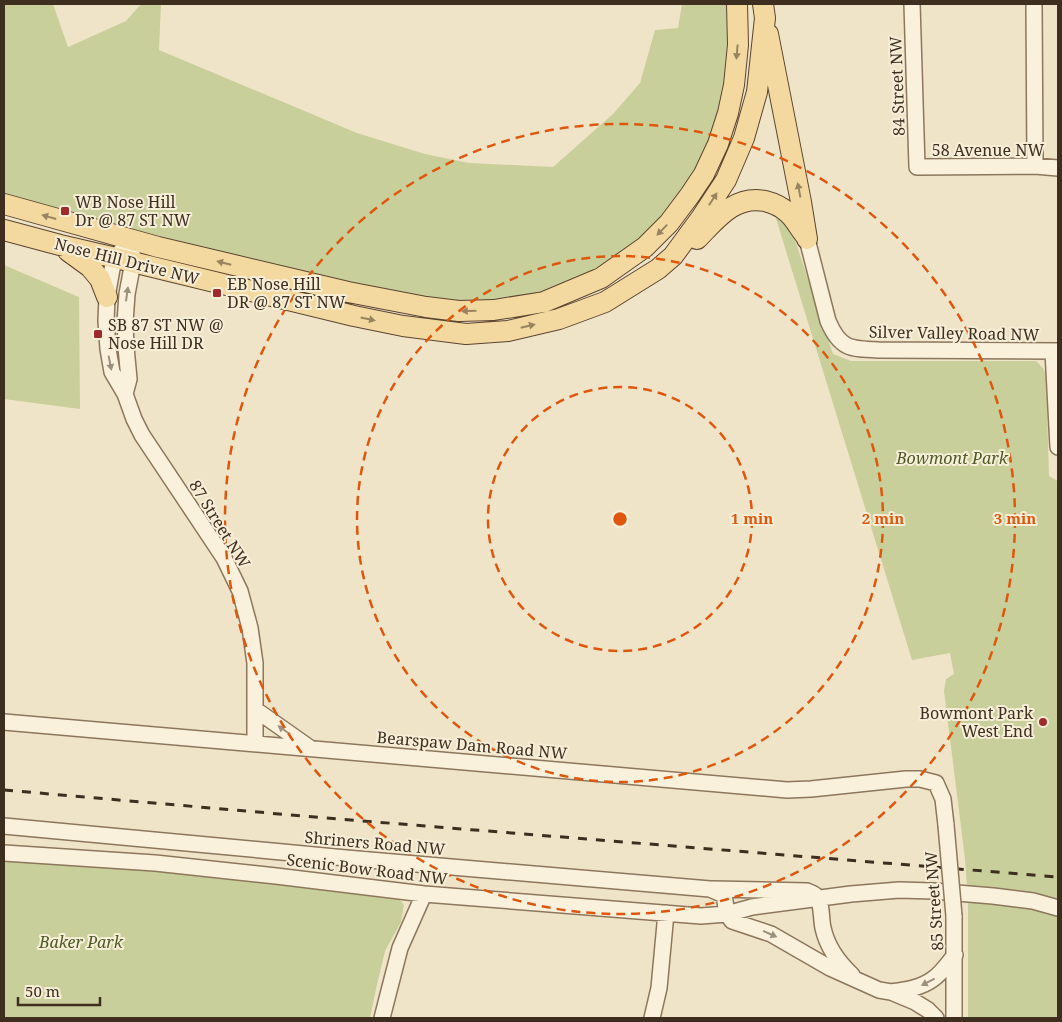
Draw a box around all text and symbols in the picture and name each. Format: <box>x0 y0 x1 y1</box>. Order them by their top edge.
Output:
street label: 84 Street NW <box>884 36 910 136</box>
one-way arrow <box>733 45 741 61</box>
street label: 58 Avenue NW <box>932 139 1044 161</box>
one-way arrow <box>795 182 803 198</box>
place label: WB Nose Hill Dr @ 87 ST NW <box>75 191 191 231</box>
one-way arrow <box>709 192 718 206</box>
marker: WB Nose Hill Dr @ 87 ST NW <box>59 205 71 217</box>
one-way arrow <box>41 213 56 221</box>
one-way arrow <box>656 224 668 236</box>
street label: Nose Hill Drive NW <box>52 232 202 290</box>
one-way arrow <box>217 259 232 267</box>
place label: EB Nose Hill DR @ 87 ST NW <box>227 273 346 313</box>
one-way arrow <box>124 286 132 302</box>
marker: EB Nose Hill DR @ 87 ST NW <box>211 287 223 299</box>
one-way arrow <box>461 307 477 315</box>
place label: SB 87 ST NW @ Nose Hill DR <box>108 314 224 354</box>
one-way arrow <box>360 315 375 323</box>
street label: Silver Valley Road NW <box>869 321 1040 345</box>
one-way arrow <box>521 322 536 330</box>
marker: SB 87 ST NW @ Nose Hill DR <box>92 328 104 340</box>
one-way arrow <box>107 355 115 371</box>
park label: Bowmont Park <box>895 447 1009 469</box>
street label: 87 Street NW <box>184 476 256 572</box>
text: 1 min <box>731 508 773 528</box>
text: 2 min <box>862 508 904 528</box>
text: 3 min <box>994 508 1036 528</box>
centre of rings <box>611 510 629 528</box>
place label: Bowmont Park West End <box>919 702 1034 742</box>
marker: Bowmont Park West End <box>1037 716 1049 728</box>
one-way arrow <box>277 725 291 735</box>
street label: Bearspaw Dam Road NW <box>376 726 568 764</box>
street label: Shriners Road NW <box>304 826 446 860</box>
street label: Scenic Bow Road NW <box>285 848 449 890</box>
street label: 85 Street NW <box>920 850 948 952</box>
park label: Baker Park <box>38 931 124 953</box>
one-way arrow <box>763 931 777 939</box>
scale bar <box>18 974 100 1006</box>
one-way arrow <box>920 978 935 986</box>
text: 50 m <box>25 981 60 1001</box>

